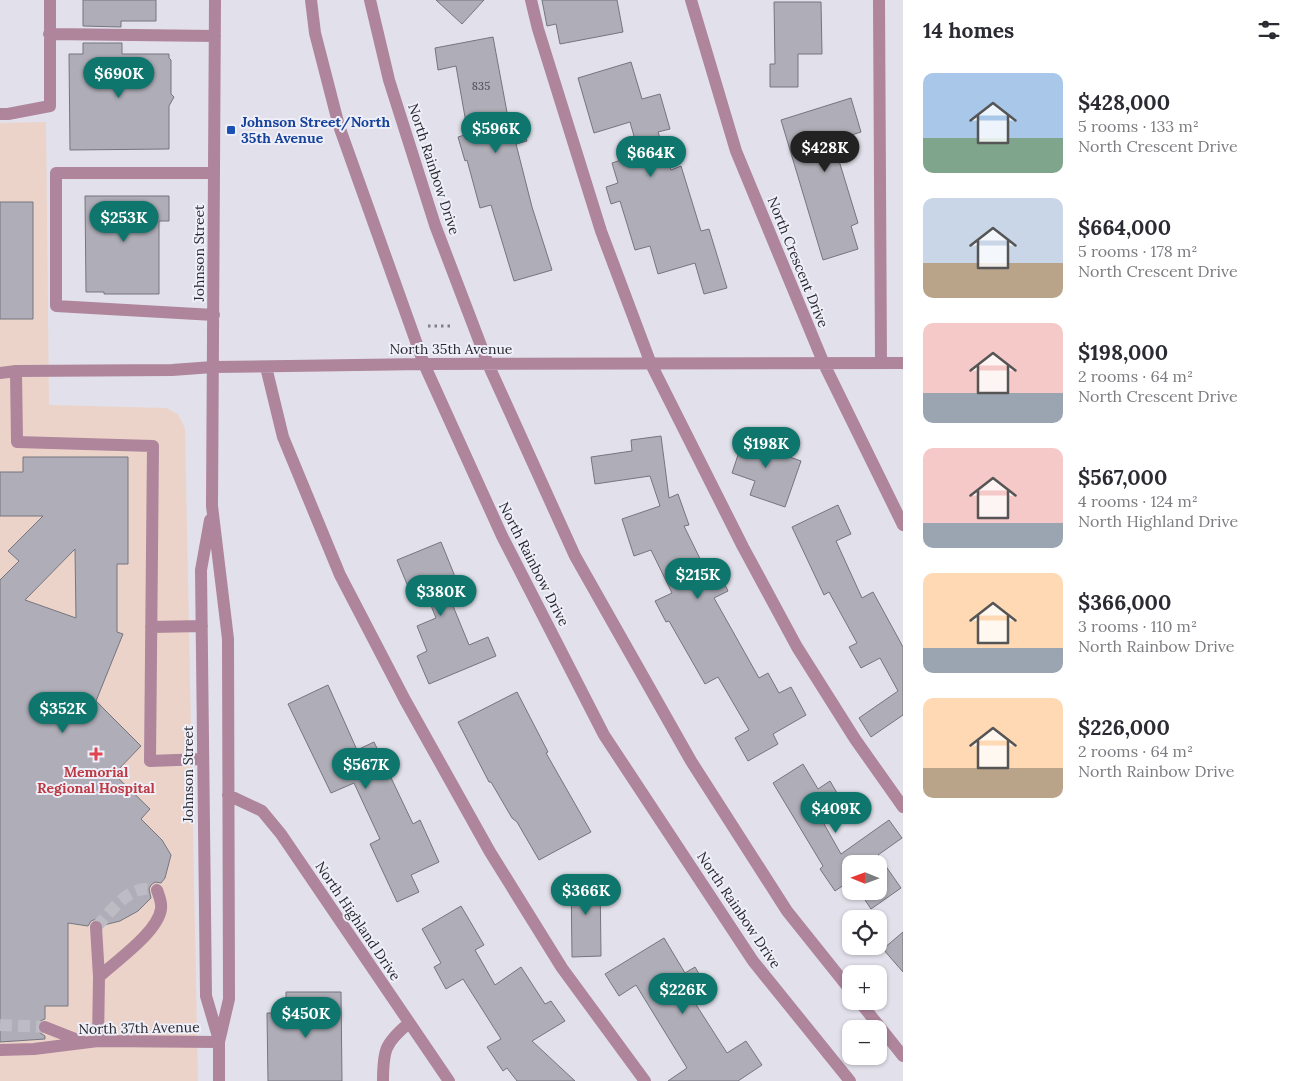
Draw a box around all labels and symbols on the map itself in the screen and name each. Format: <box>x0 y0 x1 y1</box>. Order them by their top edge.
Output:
pin: $690K <box>84 56 154 99</box>
house number: 835 <box>472 79 490 93</box>
street label: North Rainbow Drive <box>404 101 464 237</box>
pin: $596K <box>461 112 531 154</box>
place label: Johnson Street/North 35th Avenue <box>241 113 391 147</box>
marker: Johnson Street/North 35th Avenue <box>225 124 237 136</box>
pin: $428K <box>790 130 860 173</box>
pin: $664K <box>616 136 686 178</box>
street label: North Crescent Drive <box>764 194 833 330</box>
pin: $253K <box>89 200 159 243</box>
street label: Johnson Street <box>190 204 208 302</box>
street label: North 35th Avenue <box>390 340 513 358</box>
pin: $198K <box>731 426 801 469</box>
street label: North Rainbow Drive <box>495 499 573 629</box>
pin: $215K <box>663 558 733 600</box>
pin: $380K <box>406 574 476 617</box>
pin: $352K <box>28 692 98 734</box>
street label: Johnson Street <box>179 725 197 823</box>
marker: Memorial Regional Hospital <box>89 747 103 761</box>
pin: $567K <box>331 748 401 790</box>
place label: Memorial Regional Hospital <box>37 763 156 797</box>
pin: $409K <box>801 792 871 834</box>
street label: North Rainbow Drive <box>693 848 785 972</box>
north arrow <box>842 855 888 900</box>
street label: North Highland Drive <box>311 858 405 984</box>
pin: $366K <box>551 874 621 916</box>
pin: $226K <box>648 972 718 1015</box>
pin: $450K <box>271 996 341 1039</box>
street label: North 37th Avenue <box>78 1018 200 1038</box>

